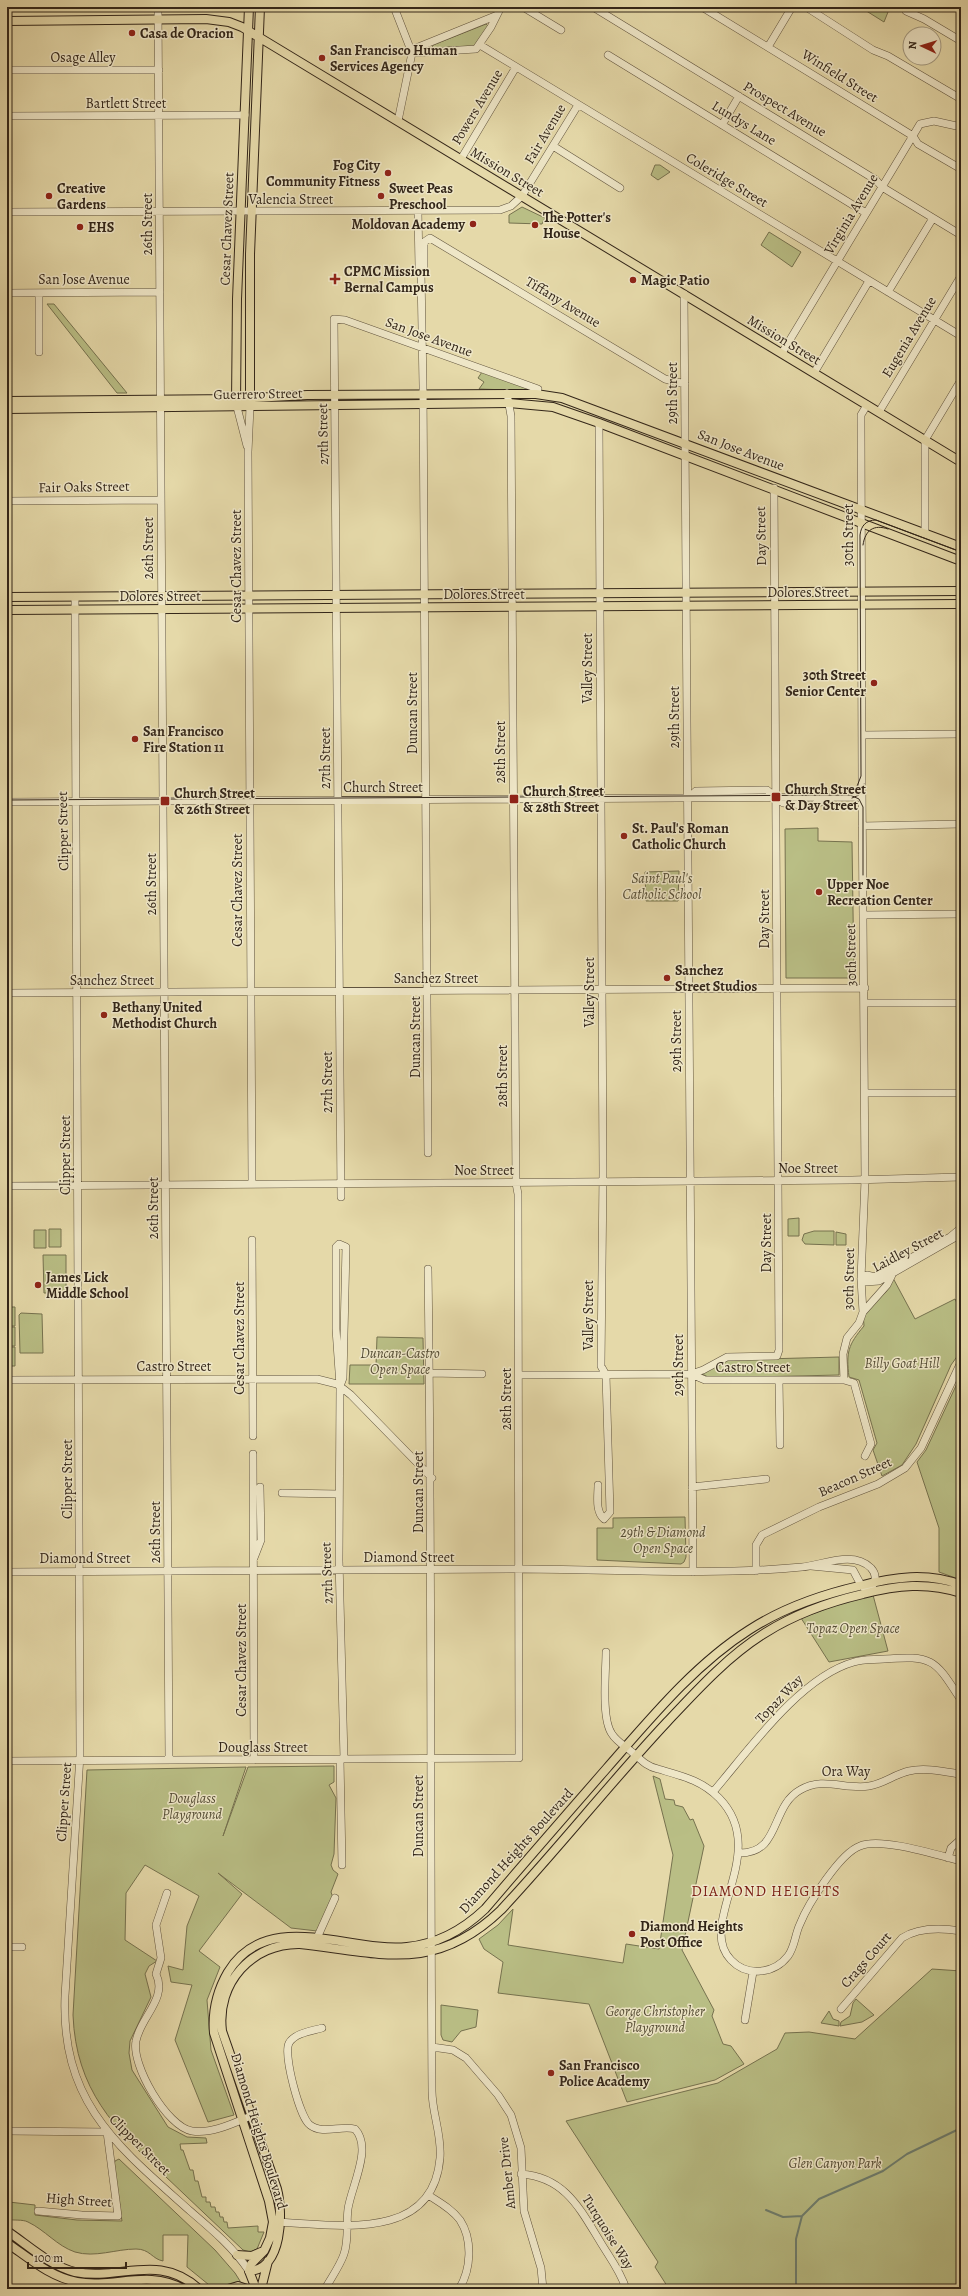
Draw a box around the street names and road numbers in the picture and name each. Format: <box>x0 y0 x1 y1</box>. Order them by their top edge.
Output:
street label: Winfield Street <box>797 44 882 107</box>
street label: Osage Alley <box>50 48 116 67</box>
street label: Powers Avenue <box>447 66 507 148</box>
street label: Prospect Avenue <box>740 77 830 141</box>
street label: Bartlett Street <box>86 94 167 113</box>
street label: Lundys Lane <box>708 96 780 150</box>
street label: Fair Avenue <box>520 100 570 168</box>
street label: Mission Street <box>467 143 548 202</box>
street label: Coleridge Street <box>682 148 772 212</box>
street label: Virginia Avenue <box>819 170 883 259</box>
street label: Cesar Chavez Street <box>216 172 238 286</box>
street label: Valencia Street <box>248 190 334 209</box>
street label: 26th Street <box>138 192 157 255</box>
street label: San Jose Avenue <box>38 270 130 289</box>
street label: Tiffany Avenue <box>522 272 604 332</box>
street label: Eugenia Avenue <box>877 293 941 381</box>
street label: Mission Street <box>744 311 825 370</box>
street label: San Jose Avenue <box>383 312 475 362</box>
street label: 29th Street <box>663 361 682 424</box>
street label: Guerrero Street <box>213 384 303 404</box>
street label: 27th Street <box>313 403 333 465</box>
street label: San Jose Avenue <box>695 425 787 475</box>
street label: Fair Oaks Street <box>38 477 130 497</box>
street label: 30th Street <box>839 503 858 566</box>
street label: Day Street <box>751 506 771 566</box>
street label: Cesar Chavez Street <box>227 509 246 623</box>
street label: 26th Street <box>139 516 158 579</box>
street label: Dolores Street <box>767 583 849 602</box>
street label: Dolores Street <box>443 585 525 604</box>
street label: Dolores Street <box>119 587 201 606</box>
street label: Valley Street <box>578 632 597 704</box>
street label: Duncan Street <box>403 671 422 754</box>
street label: 29th Street <box>665 685 684 748</box>
street label: 28th Street <box>491 720 510 783</box>
street label: 27th Street <box>316 727 335 789</box>
street label: Church Street <box>343 778 423 797</box>
street label: Clipper Street <box>53 791 73 871</box>
street label: Cesar Chavez Street <box>228 833 247 947</box>
street label: 26th Street <box>142 852 161 915</box>
street label: Day Street <box>755 889 774 949</box>
street label: 30th Street <box>841 923 861 986</box>
street label: Valley Street <box>580 956 599 1028</box>
street label: Sanchez Street <box>394 969 479 988</box>
street label: Sanchez Street <box>70 971 155 990</box>
street label: Duncan Street <box>406 995 425 1078</box>
street label: 29th Street <box>667 1009 686 1072</box>
street label: 28th Street <box>493 1044 512 1107</box>
street label: 27th Street <box>318 1051 337 1113</box>
street label: Clipper Street <box>56 1115 75 1195</box>
street label: Noe Street <box>778 1159 838 1178</box>
street label: Noe Street <box>454 1161 514 1180</box>
street label: 26th Street <box>144 1176 163 1239</box>
street label: Day Street <box>757 1213 776 1273</box>
street label: Laidley Street <box>869 1223 947 1277</box>
street label: 30th Street <box>839 1247 859 1310</box>
street label: Valley Street <box>579 1279 598 1351</box>
street label: Cesar Chavez Street <box>230 1281 249 1395</box>
street label: 29th Street <box>669 1333 688 1396</box>
street label: Castro Street <box>137 1357 212 1376</box>
street label: Castro Street <box>716 1358 791 1377</box>
street label: 28th Street <box>497 1367 516 1430</box>
street label: Clipper Street <box>58 1439 77 1519</box>
street label: Duncan Street <box>409 1450 428 1533</box>
street label: Beacon Street <box>815 1452 895 1502</box>
street label: 26th Street <box>146 1500 165 1563</box>
street label: 27th Street <box>316 1541 338 1604</box>
street label: Diamond Street <box>363 1548 455 1567</box>
street label: Diamond Street <box>39 1549 131 1568</box>
street label: Cesar Chavez Street <box>232 1603 251 1717</box>
street label: Topaz Way <box>751 1670 808 1728</box>
street label: Douglass Street <box>218 1738 308 1757</box>
street label: Clipper Street <box>52 1761 76 1842</box>
street label: Ora Way <box>822 1762 871 1781</box>
street label: Duncan Street <box>409 1774 428 1857</box>
street label: Diamond Heights Boulevard <box>455 1784 578 1918</box>
street label: Crags Court <box>836 1928 896 1992</box>
street label: Diamond Heights Boulevard <box>226 2050 292 2212</box>
street label: Clipper Street <box>105 2110 175 2180</box>
street label: Amber Drive <box>494 2136 520 2211</box>
street label: High Street <box>45 2188 113 2212</box>
street label: Turquoise Way <box>577 2191 639 2274</box>

